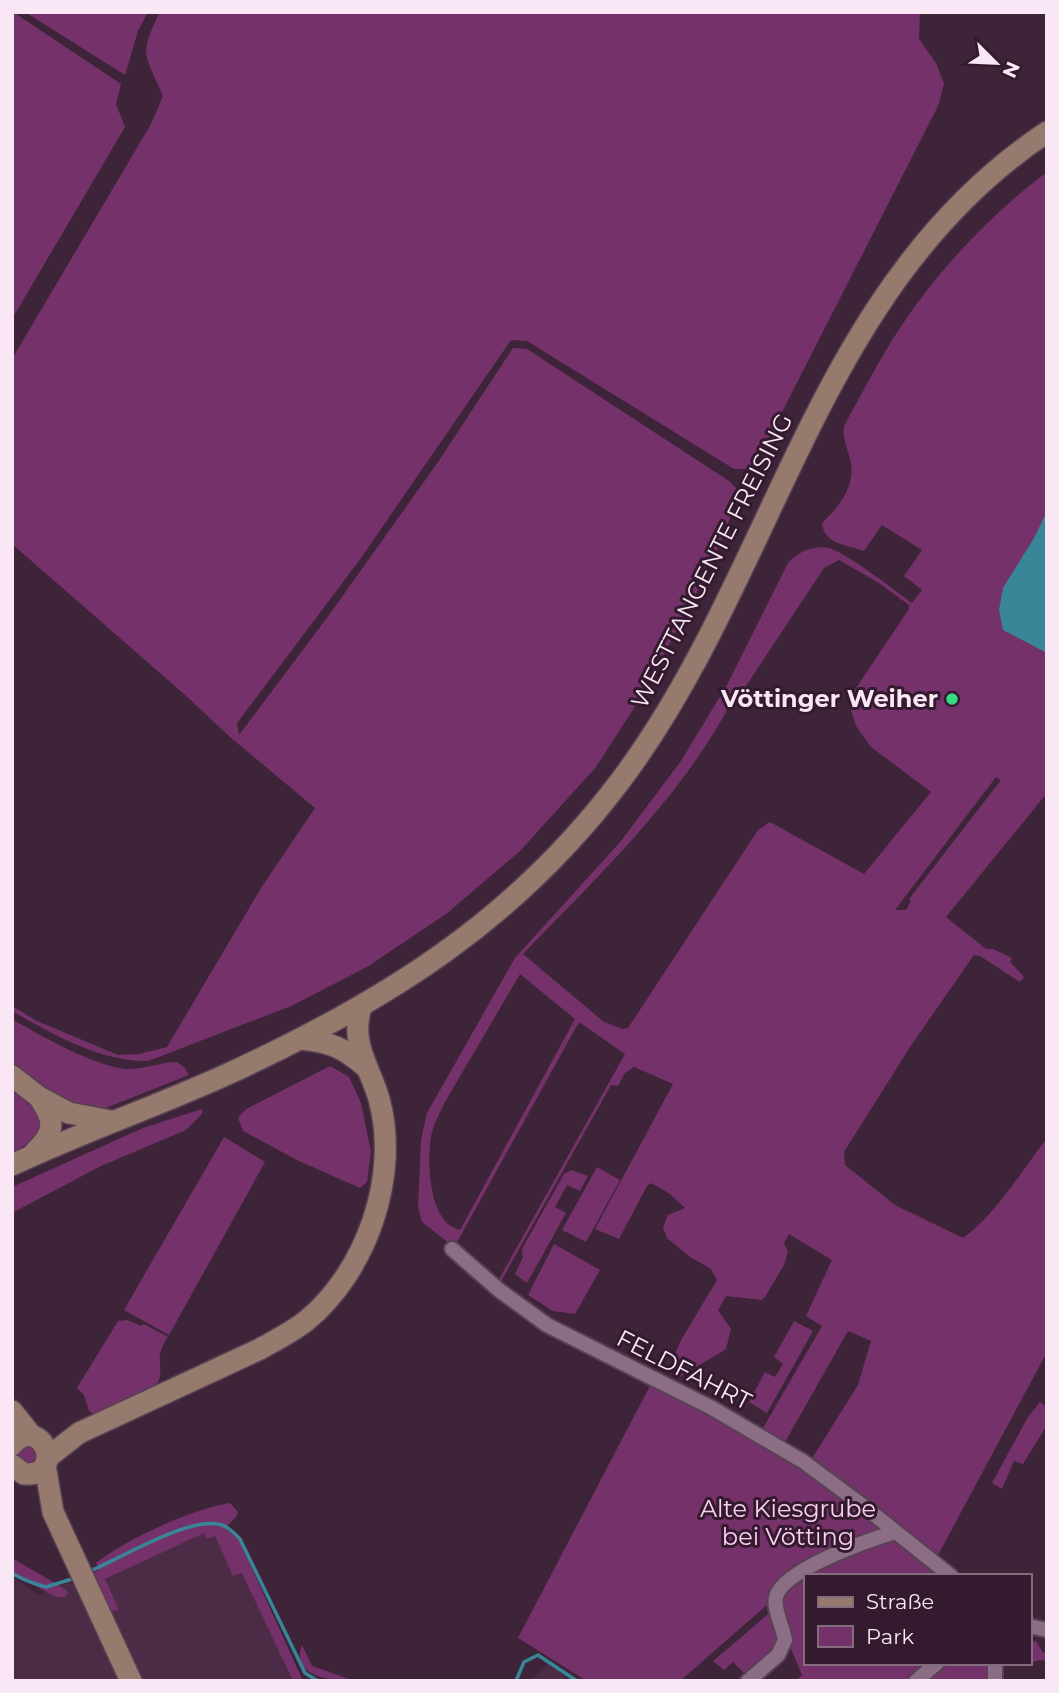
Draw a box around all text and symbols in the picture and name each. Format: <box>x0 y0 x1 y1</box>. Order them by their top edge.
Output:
north arrow <box>961 28 1031 98</box>
text: N <box>997 58 1025 81</box>
street label: WESTTANGENTE FREISING <box>624 409 799 713</box>
place label: Vöttinger Weiher <box>720 684 938 713</box>
marker: Vöttinger Weiher <box>944 691 960 707</box>
street label: FELDFAHRT <box>612 1323 757 1416</box>
park label: Alte Kiesgrube bei Vötting <box>700 1494 876 1551</box>
legend <box>804 1574 1031 1665</box>
text: Straße <box>866 1589 934 1614</box>
text: Park <box>866 1624 914 1649</box>

